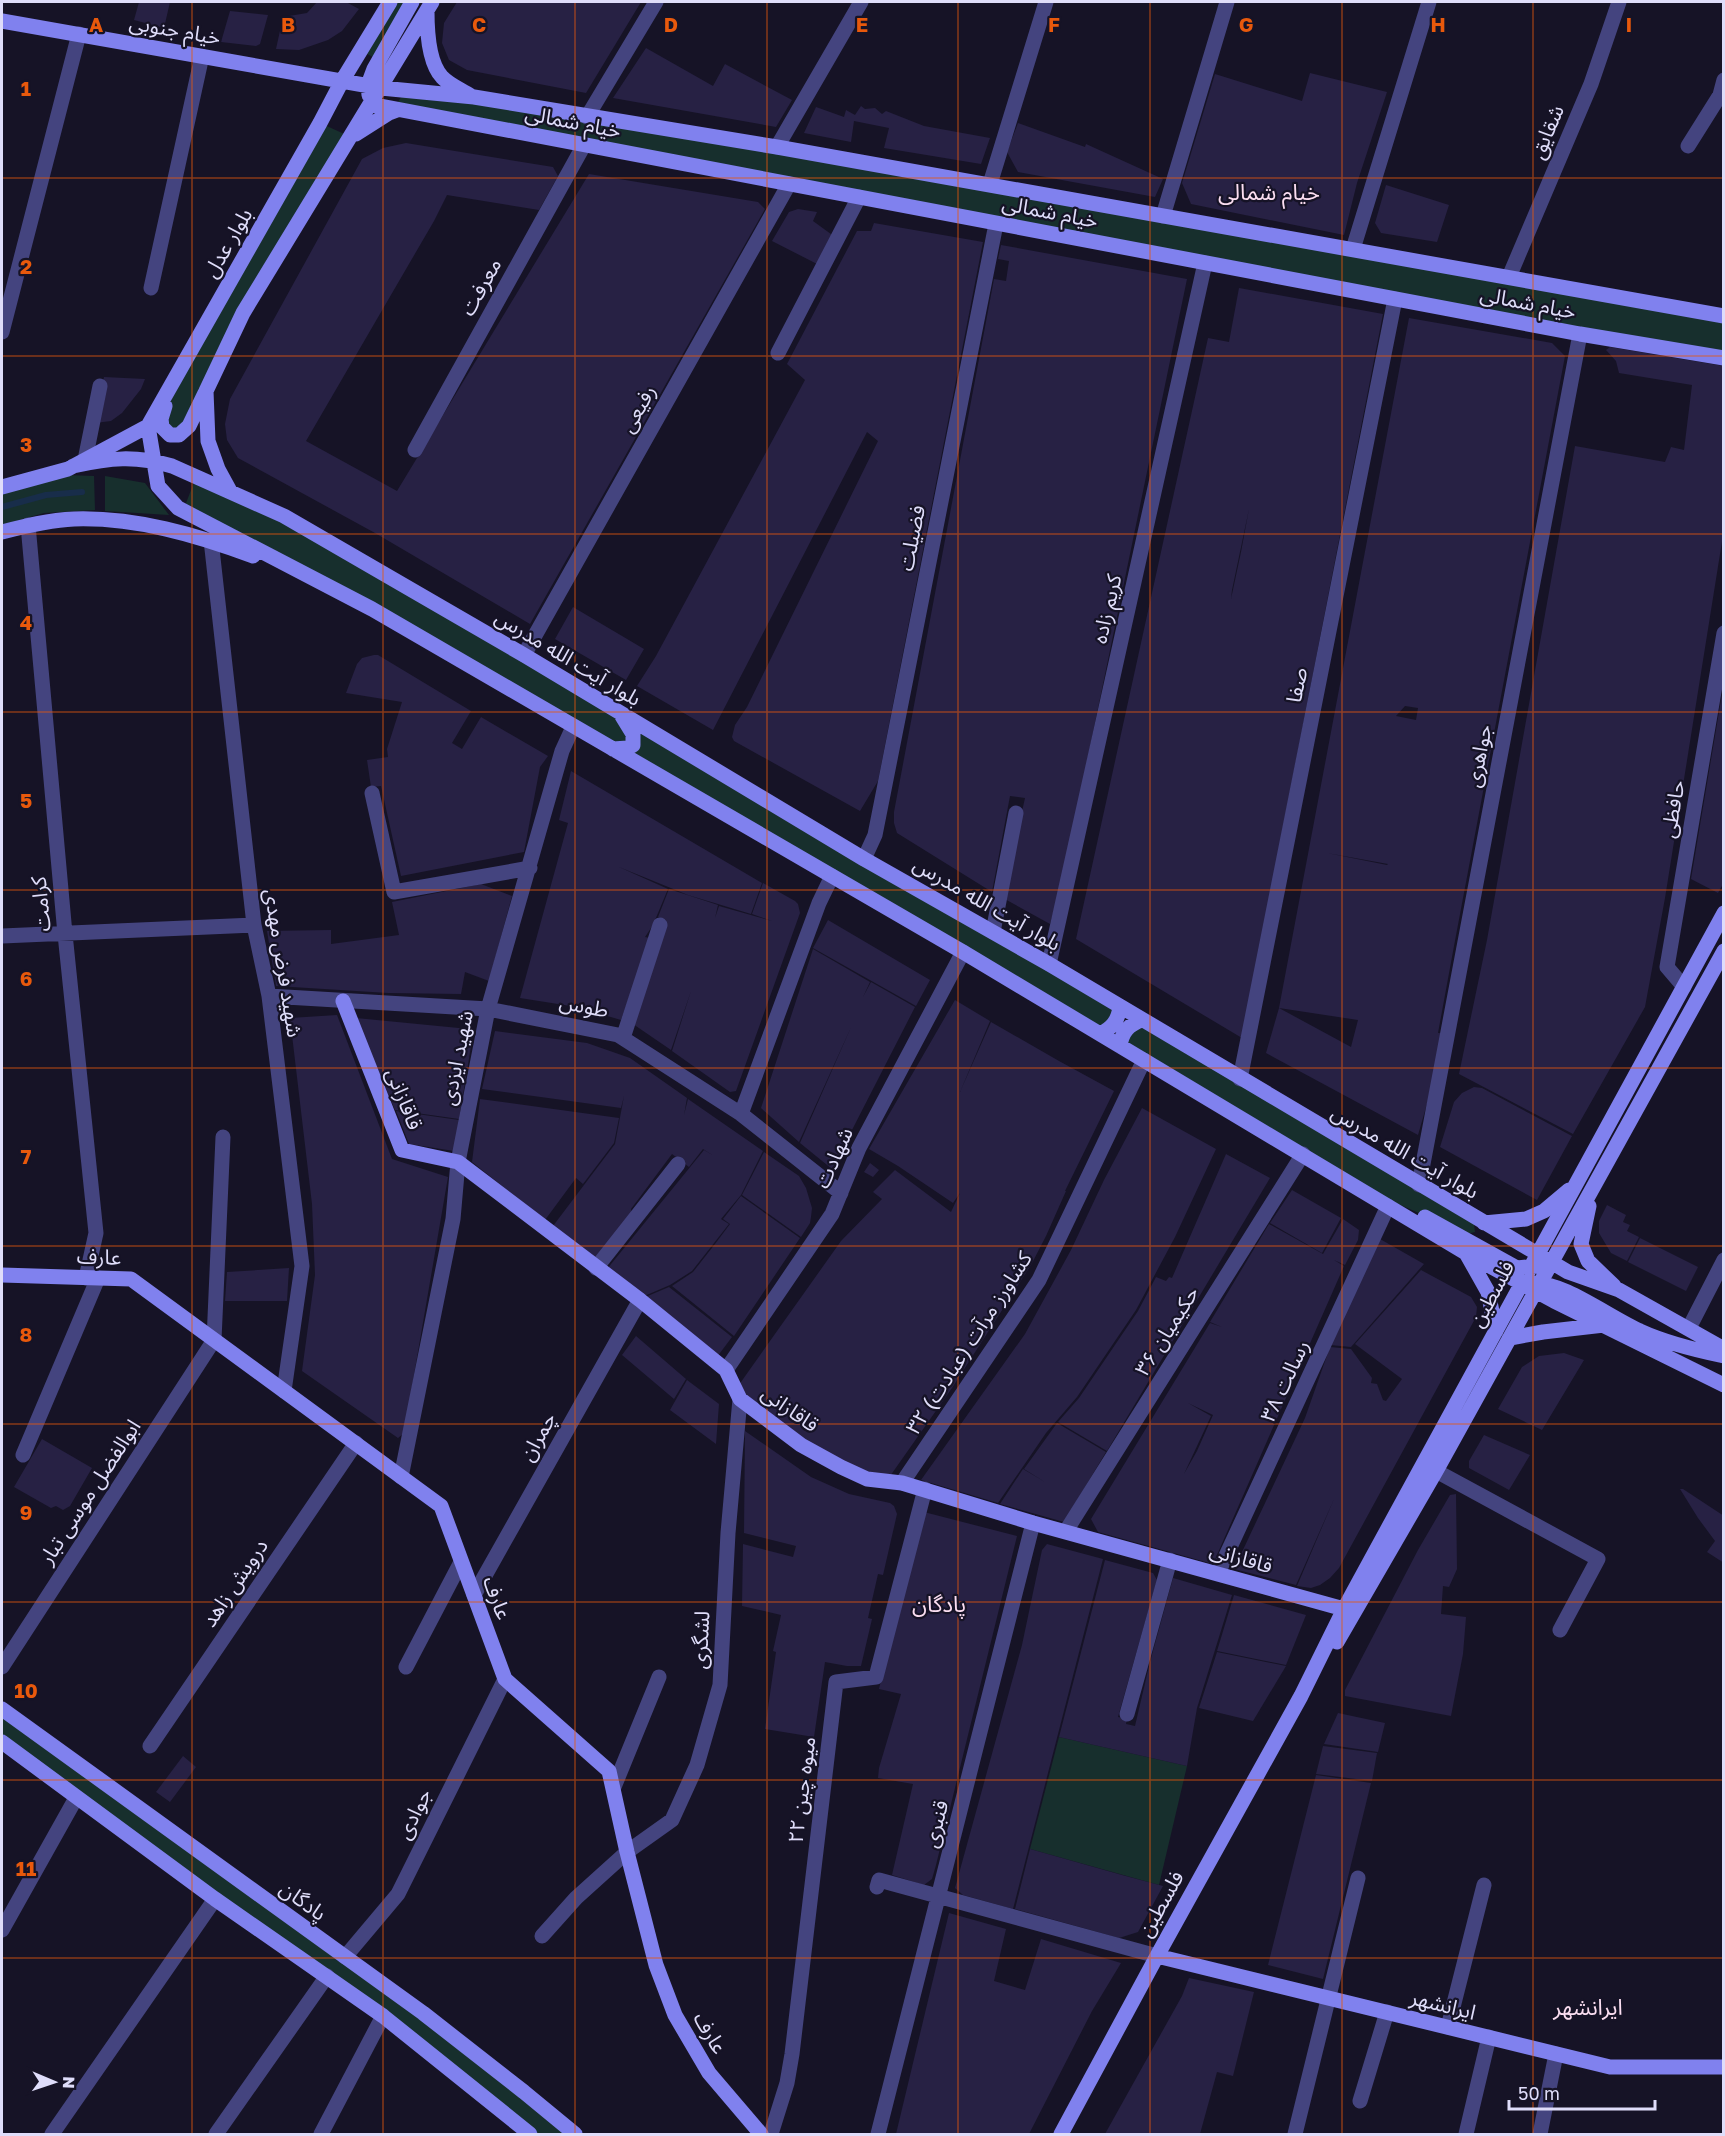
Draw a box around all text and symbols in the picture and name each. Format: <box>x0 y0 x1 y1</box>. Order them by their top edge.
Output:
street label: خیام جنوبی <box>127 8 223 54</box>
text: A <box>89 12 103 36</box>
text: B <box>281 12 295 36</box>
text: C <box>472 12 486 36</box>
text: D <box>664 12 678 36</box>
text: E <box>856 12 868 36</box>
text: F <box>1048 12 1060 36</box>
text: G <box>1239 12 1253 36</box>
text: H <box>1430 12 1446 36</box>
text: I <box>1626 12 1632 36</box>
text: 1 <box>21 76 31 100</box>
street label: خیام شمالی <box>522 99 623 147</box>
street label: شقایق <box>1523 101 1570 163</box>
district label: خیام شمالی <box>1218 178 1320 209</box>
street label: خیام شمالی <box>999 189 1100 237</box>
street label: بلوار عدل <box>197 203 257 282</box>
street label: معرفت <box>454 253 507 320</box>
text: 2 <box>20 254 32 278</box>
street label: خیام شمالی <box>1477 280 1578 328</box>
street label: رفیعی <box>613 380 661 437</box>
text: 3 <box>20 432 32 456</box>
street label: فضیلت <box>892 503 930 573</box>
street label: کریم زاده <box>1085 571 1130 647</box>
street label: بلوار آیت الله مدرس <box>491 603 646 711</box>
text: 4 <box>20 610 32 634</box>
street label: صفا <box>1280 665 1312 705</box>
street label: جواهری <box>1459 722 1497 790</box>
street label: حافظی <box>1654 778 1690 840</box>
text: 5 <box>20 788 32 812</box>
street label: بلوار آیت الله مدرس <box>909 850 1066 956</box>
street label: کرامت <box>25 875 55 933</box>
street label: شهید فرض مهدی <box>259 887 309 1039</box>
text: 6 <box>20 966 32 990</box>
street label: طوس <box>557 988 611 1023</box>
street label: شهید ایزدی <box>434 1008 478 1108</box>
street label: قاقازانی <box>381 1064 429 1133</box>
street label: بلوار آیت الله مدرس <box>1327 1098 1484 1204</box>
street label: شهادت <box>808 1123 858 1192</box>
text: 7 <box>21 1144 32 1168</box>
street label: عارف <box>76 1242 122 1270</box>
street label: ۳۲ کشاورز مرآت (عبادت) <box>899 1246 1037 1439</box>
street label: فلسطین <box>1463 1256 1519 1331</box>
street label: ۳۶ حکیمیان <box>1128 1281 1204 1380</box>
text: 8 <box>20 1322 32 1346</box>
street label: ۳۸ رسالت <box>1254 1335 1314 1426</box>
street label: قاقازانی <box>757 1379 824 1437</box>
street label: چمران <box>513 1408 562 1466</box>
street label: ابوالفضل موسی تبار <box>32 1414 146 1570</box>
text: 9 <box>20 1500 32 1524</box>
street label: درویش زاهد <box>195 1533 273 1631</box>
street label: قاقازانی <box>1207 1536 1276 1578</box>
street label: عارف <box>478 1572 518 1623</box>
district label: پادگان <box>912 1590 966 1619</box>
street label: لشگری <box>685 1610 715 1670</box>
text: 10 <box>14 1678 38 1702</box>
street label: ۲۲ میوه چین <box>782 1735 822 1845</box>
street label: جوادی <box>390 1784 436 1843</box>
street label: قنبری <box>917 1797 953 1850</box>
text: 11 <box>16 1856 36 1880</box>
street label: فلسطین <box>1131 1866 1189 1941</box>
street label: پادگان <box>274 1875 332 1927</box>
street label: ایرانشهر <box>1407 1983 1479 2025</box>
district label: ایرانشهر <box>1552 1993 1623 2020</box>
street label: عارف <box>689 2007 733 2058</box>
north arrow <box>24 2052 84 2112</box>
scale bar <box>1509 2073 1654 2111</box>
text: N <box>59 2076 79 2089</box>
text: 50 m <box>1518 2082 1560 2104</box>

